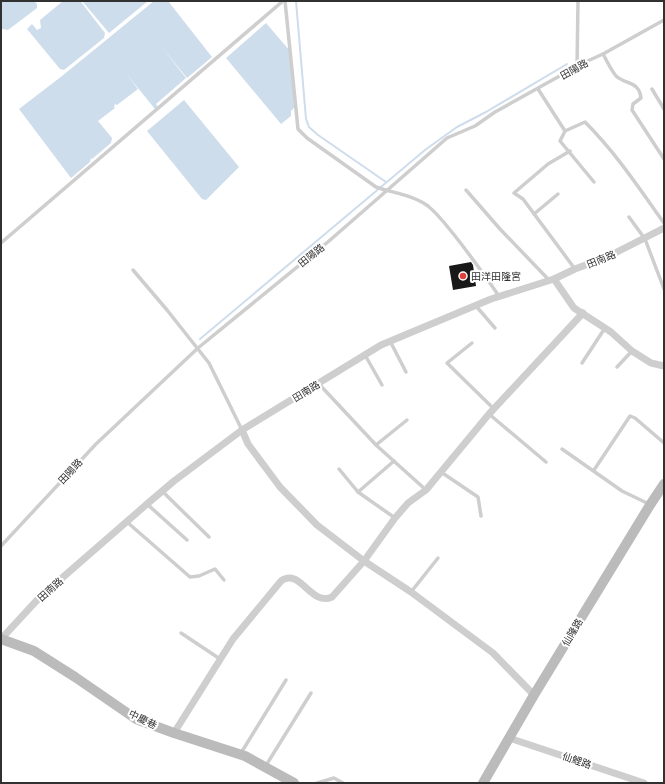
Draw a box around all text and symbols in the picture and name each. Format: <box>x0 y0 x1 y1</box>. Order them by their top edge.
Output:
street label: 田陽路 <box>558 56 590 82</box>
street label: 田陽路 <box>296 241 326 269</box>
street label: 田南路 <box>585 248 617 270</box>
place label: 田洋田隆宮 <box>471 270 521 282</box>
marker: 田洋田隆宮 <box>458 271 468 281</box>
street label: 田南路 <box>290 378 322 404</box>
street label: 田陽路 <box>55 456 85 486</box>
street label: 田南路 <box>35 575 65 603</box>
street label: 仙隆路 <box>559 616 585 648</box>
street label: 中慶巷 <box>127 707 159 731</box>
street label: 仙鯉路 <box>561 749 593 771</box>

